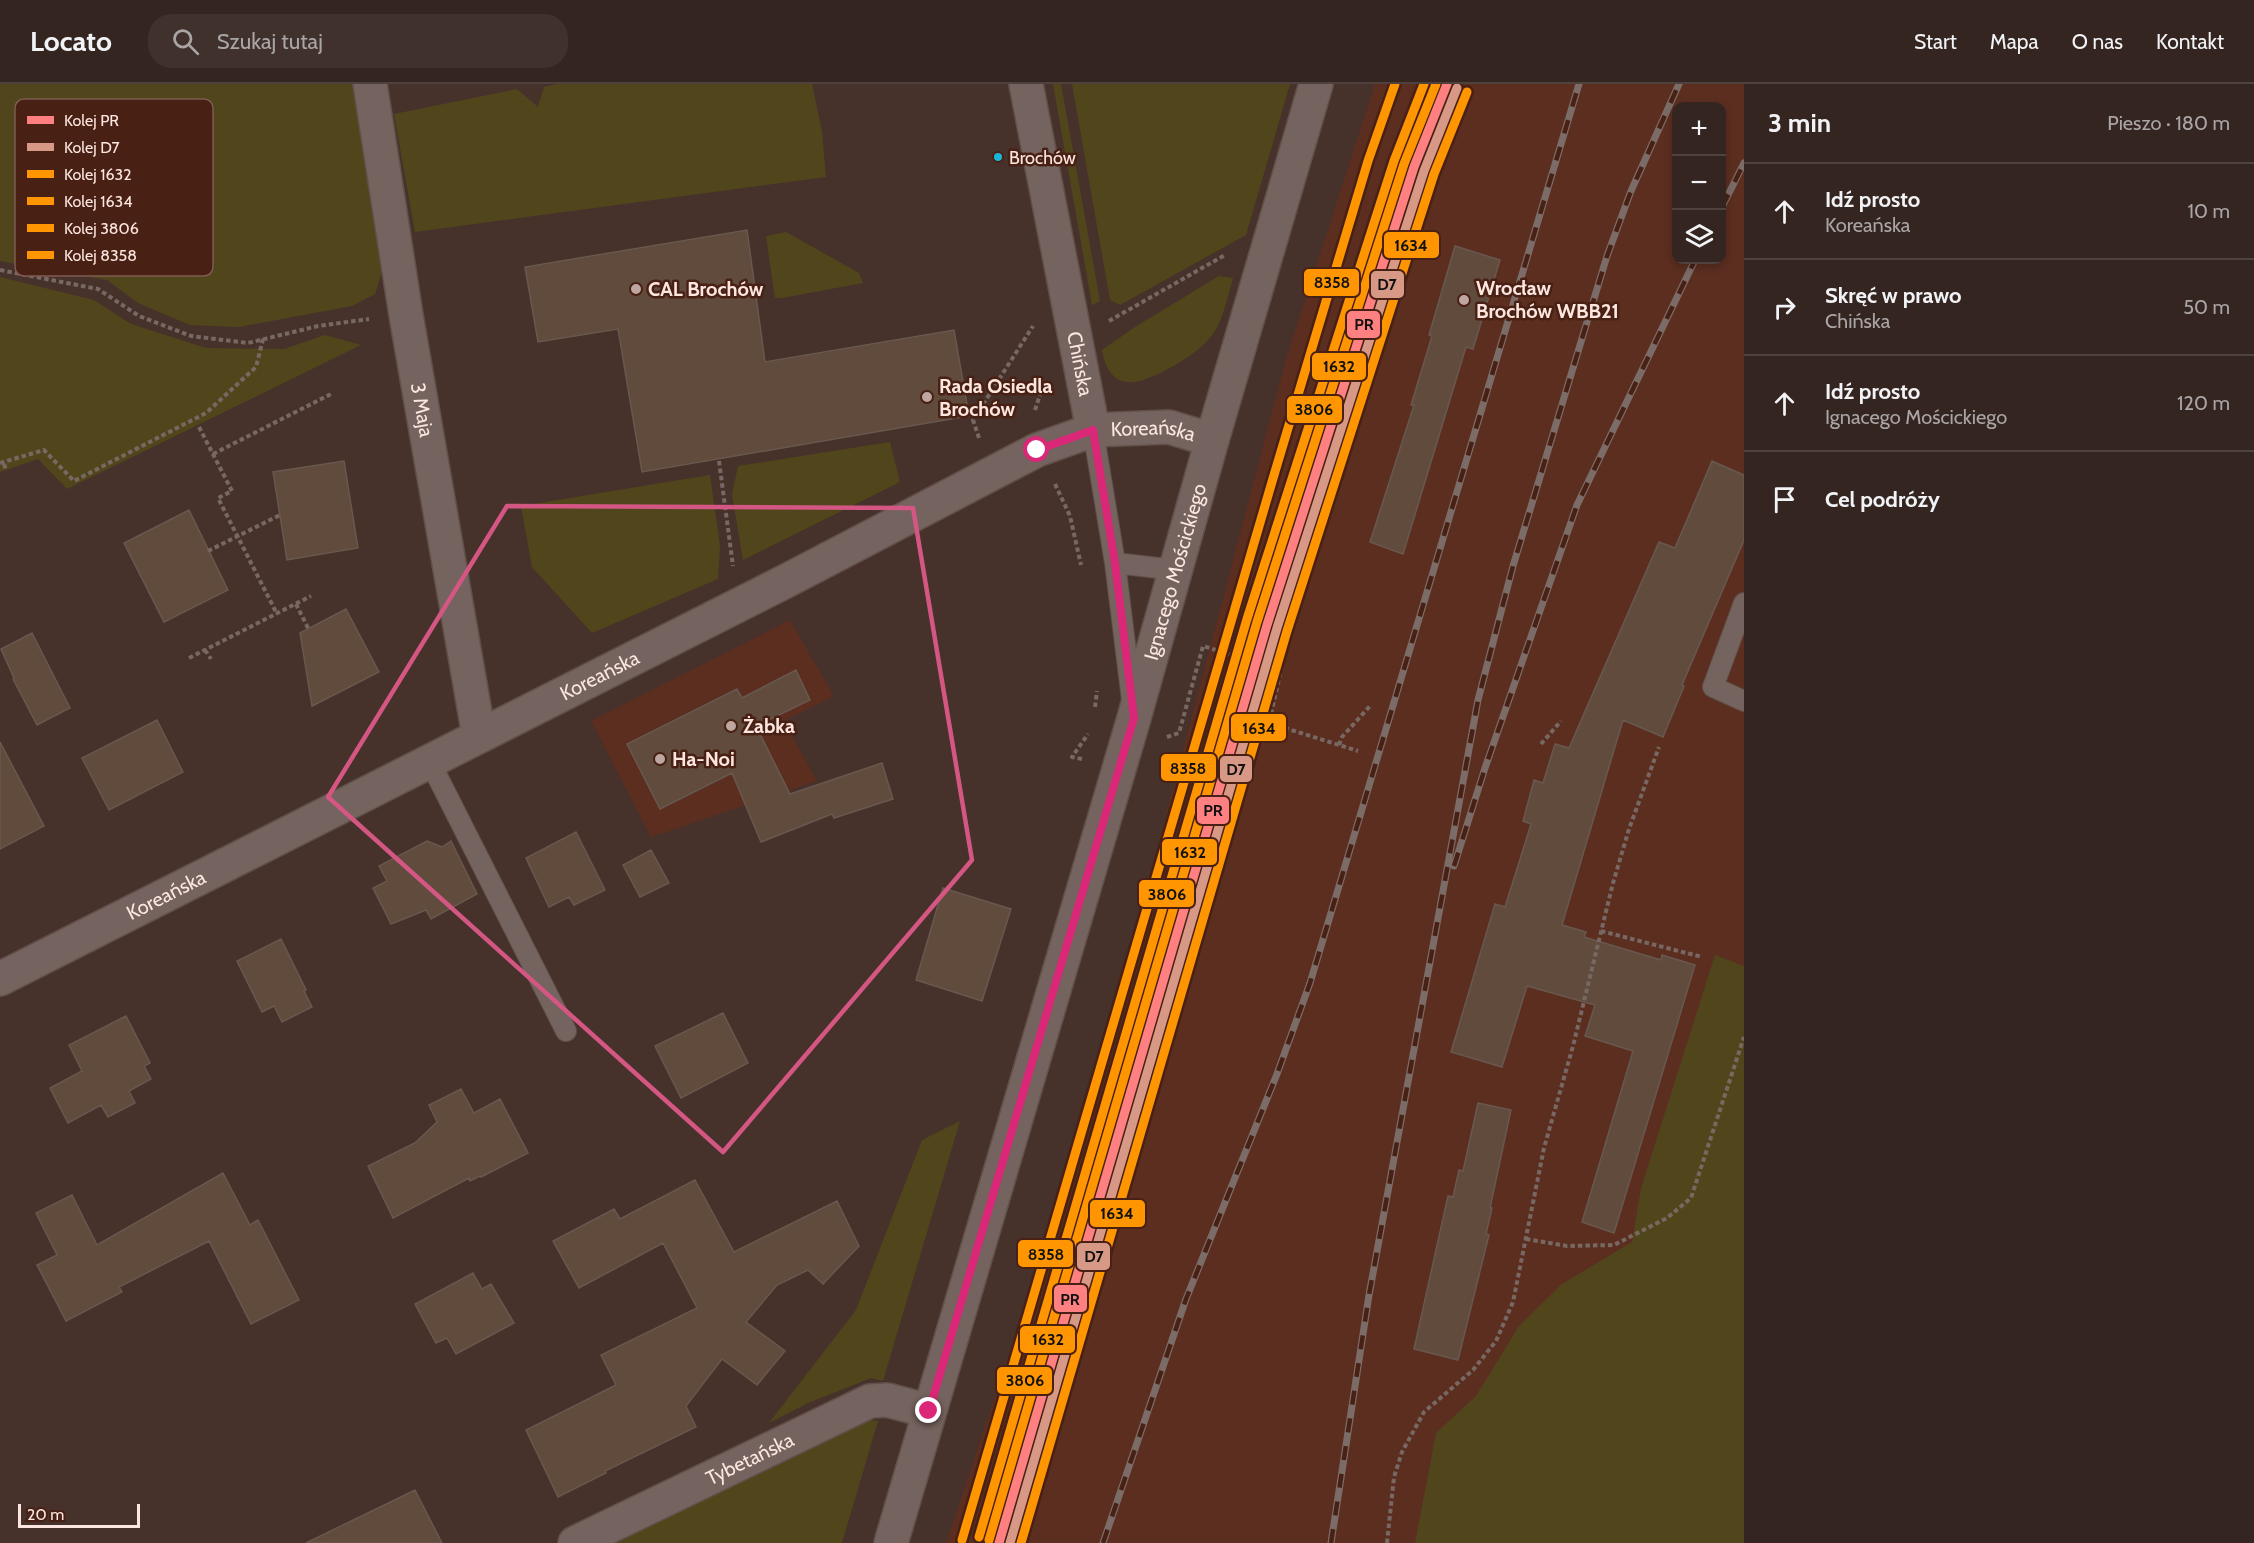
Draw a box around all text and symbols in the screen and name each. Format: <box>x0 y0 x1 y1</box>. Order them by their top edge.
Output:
search box <box>148 14 568 68</box>
text: Locato <box>30 24 112 58</box>
icon: search <box>169 25 202 58</box>
text: Szukaj tutaj <box>217 28 323 55</box>
text: Start <box>1914 29 1957 54</box>
text: Mapa <box>1990 29 2039 54</box>
text: O nas <box>2072 29 2123 54</box>
text: Kontakt <box>2156 29 2224 54</box>
legend <box>15 99 213 276</box>
map controls <box>1672 102 1726 264</box>
button: + <box>1672 102 1726 156</box>
text: 3 min <box>1768 107 1831 139</box>
text: Kolej PR <box>64 111 119 130</box>
text: Pieszo · 180 m <box>2107 111 2230 135</box>
text: Kolej D7 <box>64 138 120 157</box>
place label: Brochów <box>1009 147 1076 169</box>
marker: Brochów <box>992 151 1004 163</box>
button: − <box>1672 156 1726 210</box>
text: Kolej 1632 <box>64 165 132 184</box>
text: Idź prosto <box>1825 186 1920 213</box>
text: Kolej 1634 <box>64 192 132 211</box>
icon: ahead <box>1768 195 1801 228</box>
text: 10 m <box>2187 199 2230 223</box>
button: layers <box>1672 210 1726 264</box>
text: Koreańska <box>1825 213 1910 237</box>
text: Kolej 3806 <box>64 219 139 238</box>
line badge: 1634 <box>1383 231 1440 259</box>
text: 1634 <box>1394 236 1428 255</box>
text: Kolej 8358 <box>64 246 137 265</box>
line badge: 8358 <box>1303 268 1360 297</box>
line badge: D7 <box>1370 270 1405 299</box>
text: 8358 <box>1314 273 1350 292</box>
text: D7 <box>1377 275 1398 294</box>
place label: Wrocław Brochów WBB21 <box>1476 276 1619 323</box>
place label: CAL Brochów <box>648 277 764 301</box>
marker: CAL Brochów <box>629 282 643 296</box>
text: Skręć w prawo <box>1825 282 1962 309</box>
icon: right <box>1768 291 1801 324</box>
marker: Wrocław Brochów WBB21 <box>1457 293 1471 307</box>
text: 50 m <box>2183 295 2230 319</box>
text: Chińska <box>1825 309 1890 333</box>
line badge: PR <box>1346 310 1381 339</box>
text: PR <box>1354 315 1374 334</box>
street label: Chińska <box>1062 329 1098 399</box>
line badge: 1632 <box>1311 352 1367 381</box>
text: 1632 <box>1323 357 1355 376</box>
place label: Rada Osiedla Brochów <box>939 374 1053 421</box>
text: Idź prosto <box>1825 378 1920 405</box>
street label: 3 Maja <box>406 381 439 439</box>
icon: ahead <box>1768 387 1801 420</box>
marker: Rada Osiedla Brochów <box>920 390 934 404</box>
text: 120 m <box>2177 391 2230 415</box>
line badge: 3806 <box>1286 395 1343 424</box>
text: 3806 <box>1295 400 1333 419</box>
text: Ignacego Mościckiego <box>1825 405 2007 429</box>
street label: Koreańska <box>1110 415 1199 446</box>
route start <box>1023 436 1049 462</box>
street label: Ignacego Mościckiego <box>1139 481 1211 663</box>
icon: arrive <box>1768 483 1801 516</box>
text: Cel podróży <box>1825 486 1940 513</box>
street label: Koreańska <box>556 645 643 705</box>
line badge: 1634 <box>1230 713 1287 742</box>
place label: Żabka <box>743 714 795 738</box>
marker: Żabka <box>724 719 738 733</box>
text: 1634 <box>1242 719 1276 738</box>
place label: Ha-Noi <box>672 747 735 771</box>
marker: Ha-Noi <box>653 752 667 766</box>
line badge: 8358 <box>1160 753 1217 782</box>
line badge: D7 <box>1219 755 1253 783</box>
text: 8358 <box>1170 759 1206 778</box>
text: D7 <box>1226 760 1247 779</box>
line badge: PR <box>1196 796 1230 825</box>
text: PR <box>1203 801 1223 820</box>
line badge: 1632 <box>1161 838 1218 866</box>
text: 1632 <box>1174 843 1206 862</box>
street label: Koreańska <box>122 865 210 925</box>
line badge: 3806 <box>1138 879 1195 908</box>
text: 3806 <box>1148 885 1186 904</box>
line badge: 1634 <box>1089 1199 1146 1228</box>
text: 1634 <box>1100 1204 1134 1223</box>
line badge: 8358 <box>1017 1239 1074 1268</box>
line badge: D7 <box>1076 1242 1111 1271</box>
text: 8358 <box>1028 1245 1064 1264</box>
text: D7 <box>1084 1247 1105 1266</box>
line badge: PR <box>1053 1284 1088 1313</box>
text: PR <box>1060 1290 1080 1309</box>
line badge: 1632 <box>1019 1325 1076 1354</box>
text: 1632 <box>1032 1330 1064 1349</box>
line badge: 3806 <box>996 1366 1053 1395</box>
text: 3806 <box>1006 1371 1044 1390</box>
route end <box>915 1397 941 1423</box>
street label: Tybetańska <box>702 1427 798 1490</box>
scale bar <box>18 1501 140 1528</box>
text: 20 m <box>27 1505 64 1524</box>

